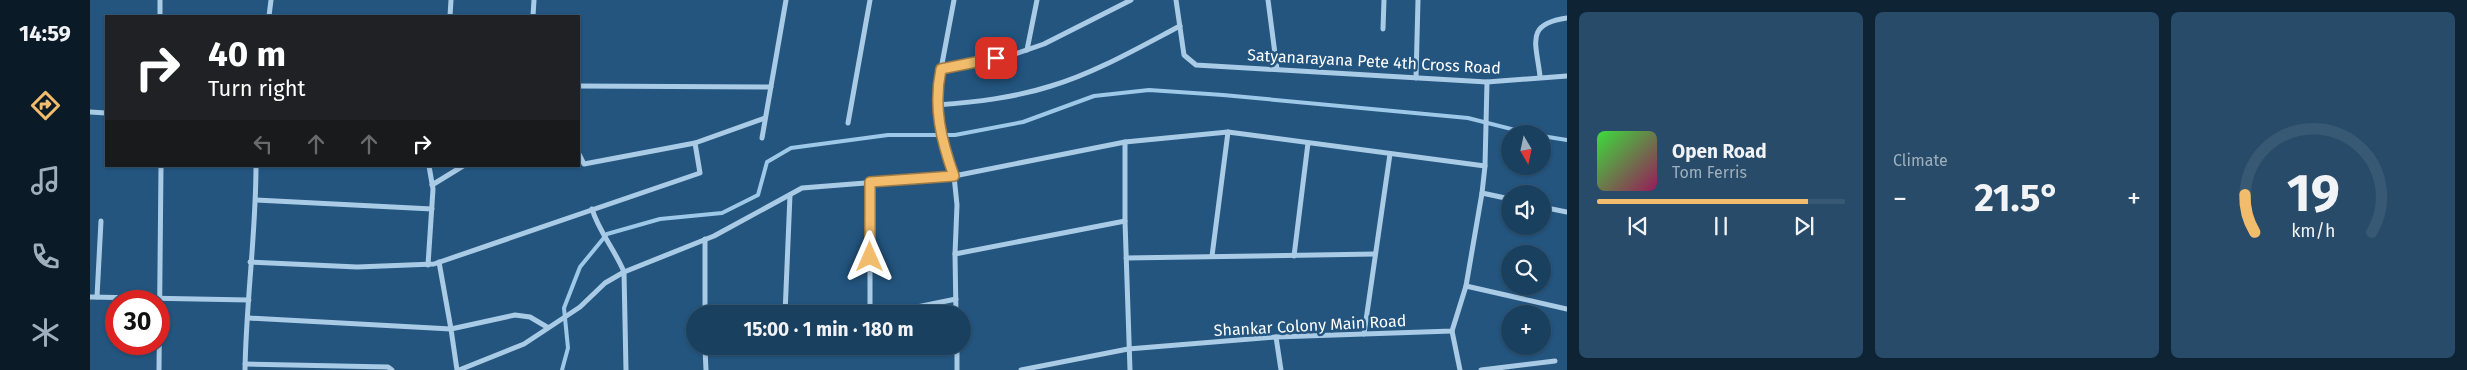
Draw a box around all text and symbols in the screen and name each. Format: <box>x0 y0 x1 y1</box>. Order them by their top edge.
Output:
text: 14:59 <box>19 20 71 47</box>
text: 40 m <box>208 33 286 75</box>
icon: right <box>125 35 190 100</box>
pin <box>975 37 1017 79</box>
icon: arrive <box>982 44 1010 72</box>
street label: Satyanarayana Pete 4th Cross Road <box>1247 45 1501 78</box>
text: Turn right <box>208 75 305 102</box>
icon: directions <box>28 88 63 123</box>
north arrow <box>1501 125 1551 175</box>
map controls <box>1501 125 1551 355</box>
icon: left <box>249 130 277 158</box>
icon: ahead <box>302 130 330 158</box>
icon: ahead <box>355 130 383 158</box>
icon: right <box>408 130 436 158</box>
text: Open Road <box>1672 140 1767 163</box>
text: Climate <box>1893 151 1948 170</box>
text: 19 <box>2286 162 2340 225</box>
icon: music <box>28 163 63 198</box>
text: Tom Ferris <box>1672 163 1747 182</box>
text: 21.5° <box>1974 175 2060 221</box>
text: − <box>1893 182 1907 215</box>
text: + <box>2127 182 2141 215</box>
button: sound <box>1501 185 1551 235</box>
icon: previous <box>1624 212 1652 240</box>
icon: pause <box>1707 212 1735 240</box>
icon: next <box>1790 212 1818 240</box>
text: km/h <box>2291 220 2335 242</box>
position arrow <box>843 230 895 282</box>
icon: phone <box>28 239 63 274</box>
button: search <box>1501 245 1551 295</box>
speed limit sign: 30 <box>105 290 170 355</box>
button: + <box>1501 305 1551 355</box>
street label: Shankar Colony Main Road <box>1213 311 1407 340</box>
icon: climate <box>28 315 63 350</box>
text: 15:00 · 1 min · 180 m <box>743 318 914 341</box>

